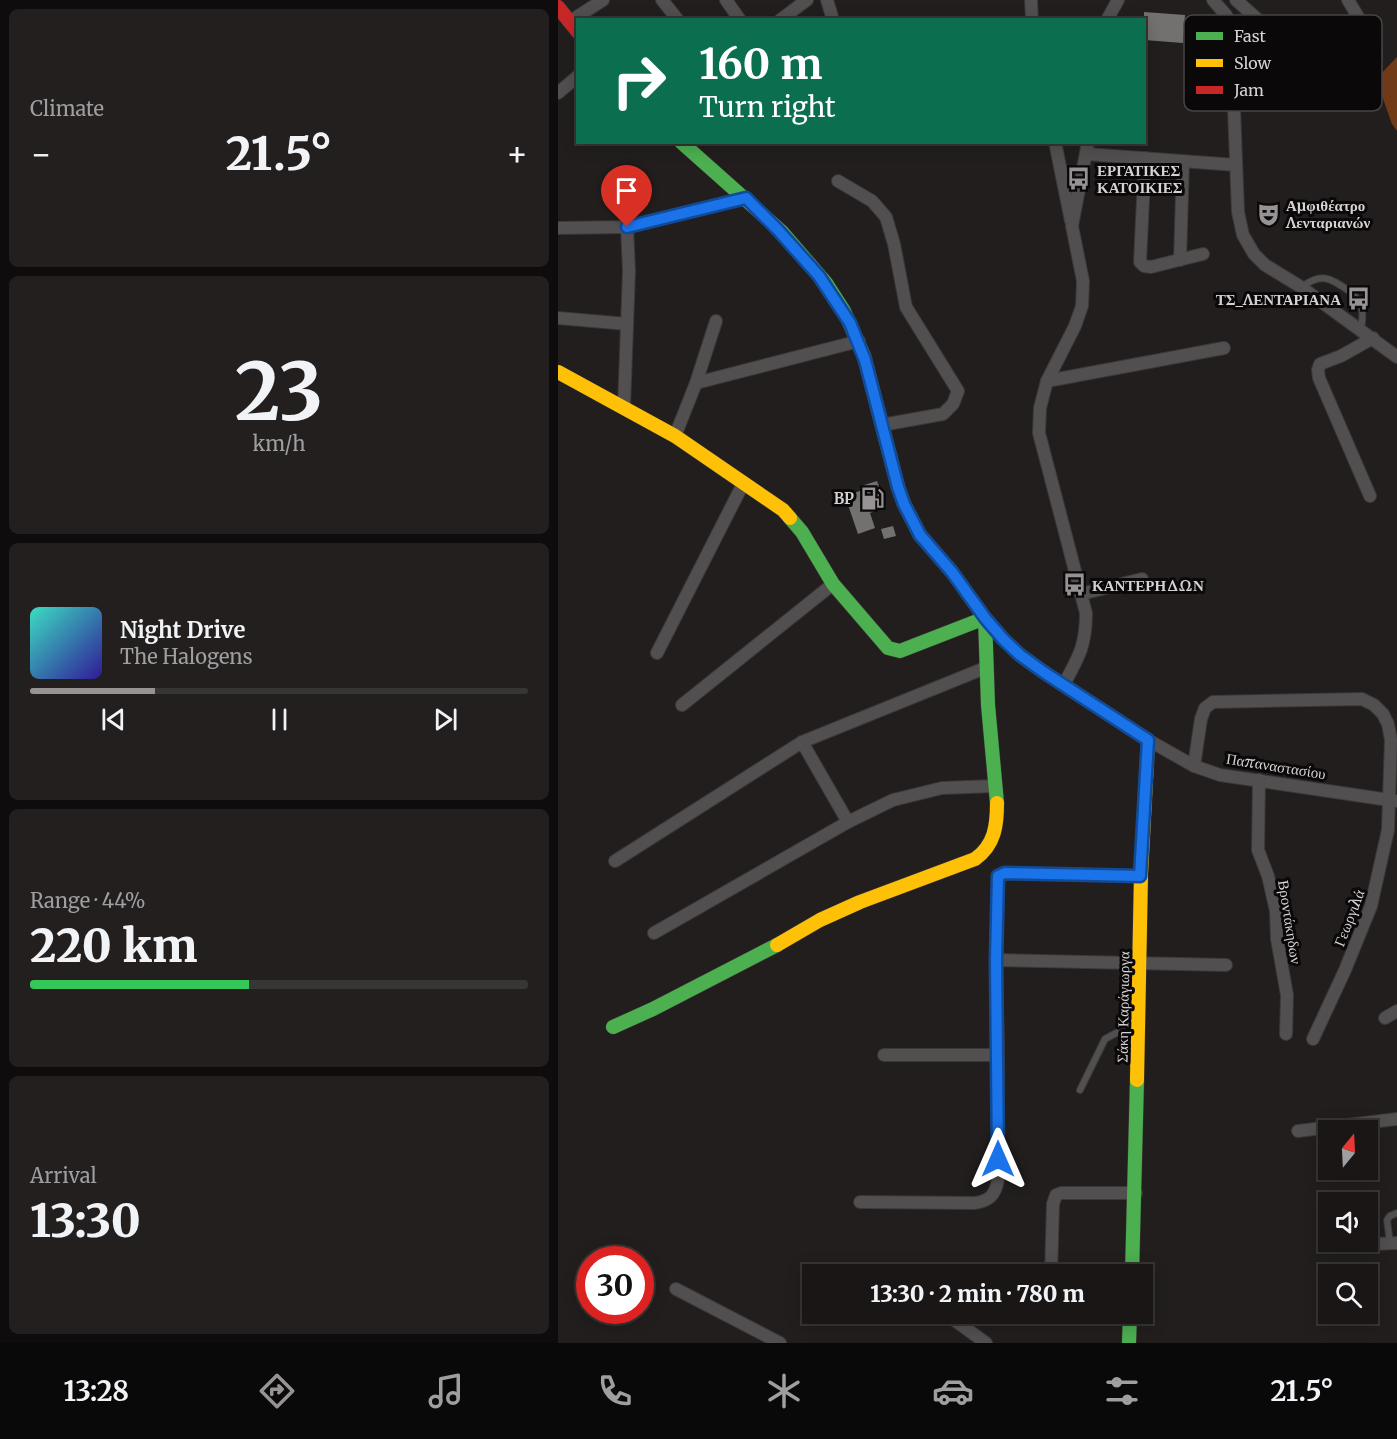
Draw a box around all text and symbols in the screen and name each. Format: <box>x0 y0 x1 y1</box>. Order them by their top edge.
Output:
legend <box>1184 15 1382 111</box>
text: Fast <box>1234 26 1267 46</box>
text: 160 m <box>699 38 823 90</box>
icon: right <box>600 42 678 120</box>
text: Slow <box>1234 53 1272 73</box>
text: Jam <box>1233 80 1264 100</box>
text: Turn right <box>699 90 836 124</box>
text: Climate <box>30 96 104 121</box>
text: 21.5° <box>226 126 332 182</box>
text: − <box>30 134 52 175</box>
text: + <box>506 134 528 175</box>
place label: ΕΡΓΑΤΙΚΕΣ ΚΑΤΟΙΚΙΕΣ <box>1097 161 1183 197</box>
pin <box>601 165 652 227</box>
bus stop icon: ΕΡΓΑΤΙΚΕΣ ΚΑΤΟΙΚΙΕΣ <box>1066 166 1092 192</box>
icon: arrive <box>610 174 643 207</box>
place label: Αμφιθέατρο Λενταριανών <box>1285 196 1370 232</box>
theatre icon: Αμφιθέατρο Λενταριανών <box>1255 201 1281 227</box>
bus stop icon: ΤΣ_ΛΕΝΤΑΡΙΑΝΑ <box>1346 286 1372 312</box>
place label: ΤΣ_ΛΕΝΤΑΡΙΑΝΑ <box>1216 290 1341 309</box>
text: 23 <box>235 343 323 441</box>
text: km/h <box>253 431 305 456</box>
fuel station icon: BP <box>859 485 885 511</box>
place label: BP <box>834 489 854 508</box>
bus stop icon: ΚΑΝΤΕΡΗΔΩΝ <box>1061 572 1087 598</box>
place label: ΚΑΝΤΕΡΗΔΩΝ <box>1092 576 1204 595</box>
text: Night Drive <box>120 616 245 644</box>
text: The Halogens <box>120 644 252 669</box>
icon: previous <box>97 703 130 736</box>
icon: pause <box>263 703 296 736</box>
icon: next <box>429 703 462 736</box>
street label: Παπαναστασίου <box>1225 749 1327 783</box>
street label: Βροντάκηδων <box>1274 879 1306 966</box>
street label: Γεωργιλά <box>1329 887 1369 949</box>
text: Range · 44% <box>30 888 145 913</box>
text: 220 km <box>30 918 197 974</box>
street label: Σάκη Καράγιωργα <box>1113 951 1133 1063</box>
north arrow <box>1318 1120 1378 1180</box>
map controls <box>1318 1120 1378 1324</box>
position arrow <box>966 1127 1030 1191</box>
text: Arrival <box>30 1163 97 1188</box>
button: sound <box>1318 1192 1378 1252</box>
text: 13:30 <box>30 1193 141 1249</box>
speed limit sign: 30 <box>576 1246 654 1324</box>
button: search <box>1318 1264 1378 1324</box>
text: 13:30 · 2 min · 780 m <box>870 1280 1085 1308</box>
icon: directions <box>256 1370 298 1412</box>
icon: music <box>425 1370 467 1412</box>
icon: phone <box>594 1370 636 1412</box>
icon: climate <box>763 1370 805 1412</box>
icon: car <box>932 1370 974 1412</box>
icon: filters <box>1101 1370 1143 1412</box>
text: 13:28 <box>64 1374 129 1408</box>
text: 21.5° <box>1270 1374 1333 1408</box>

